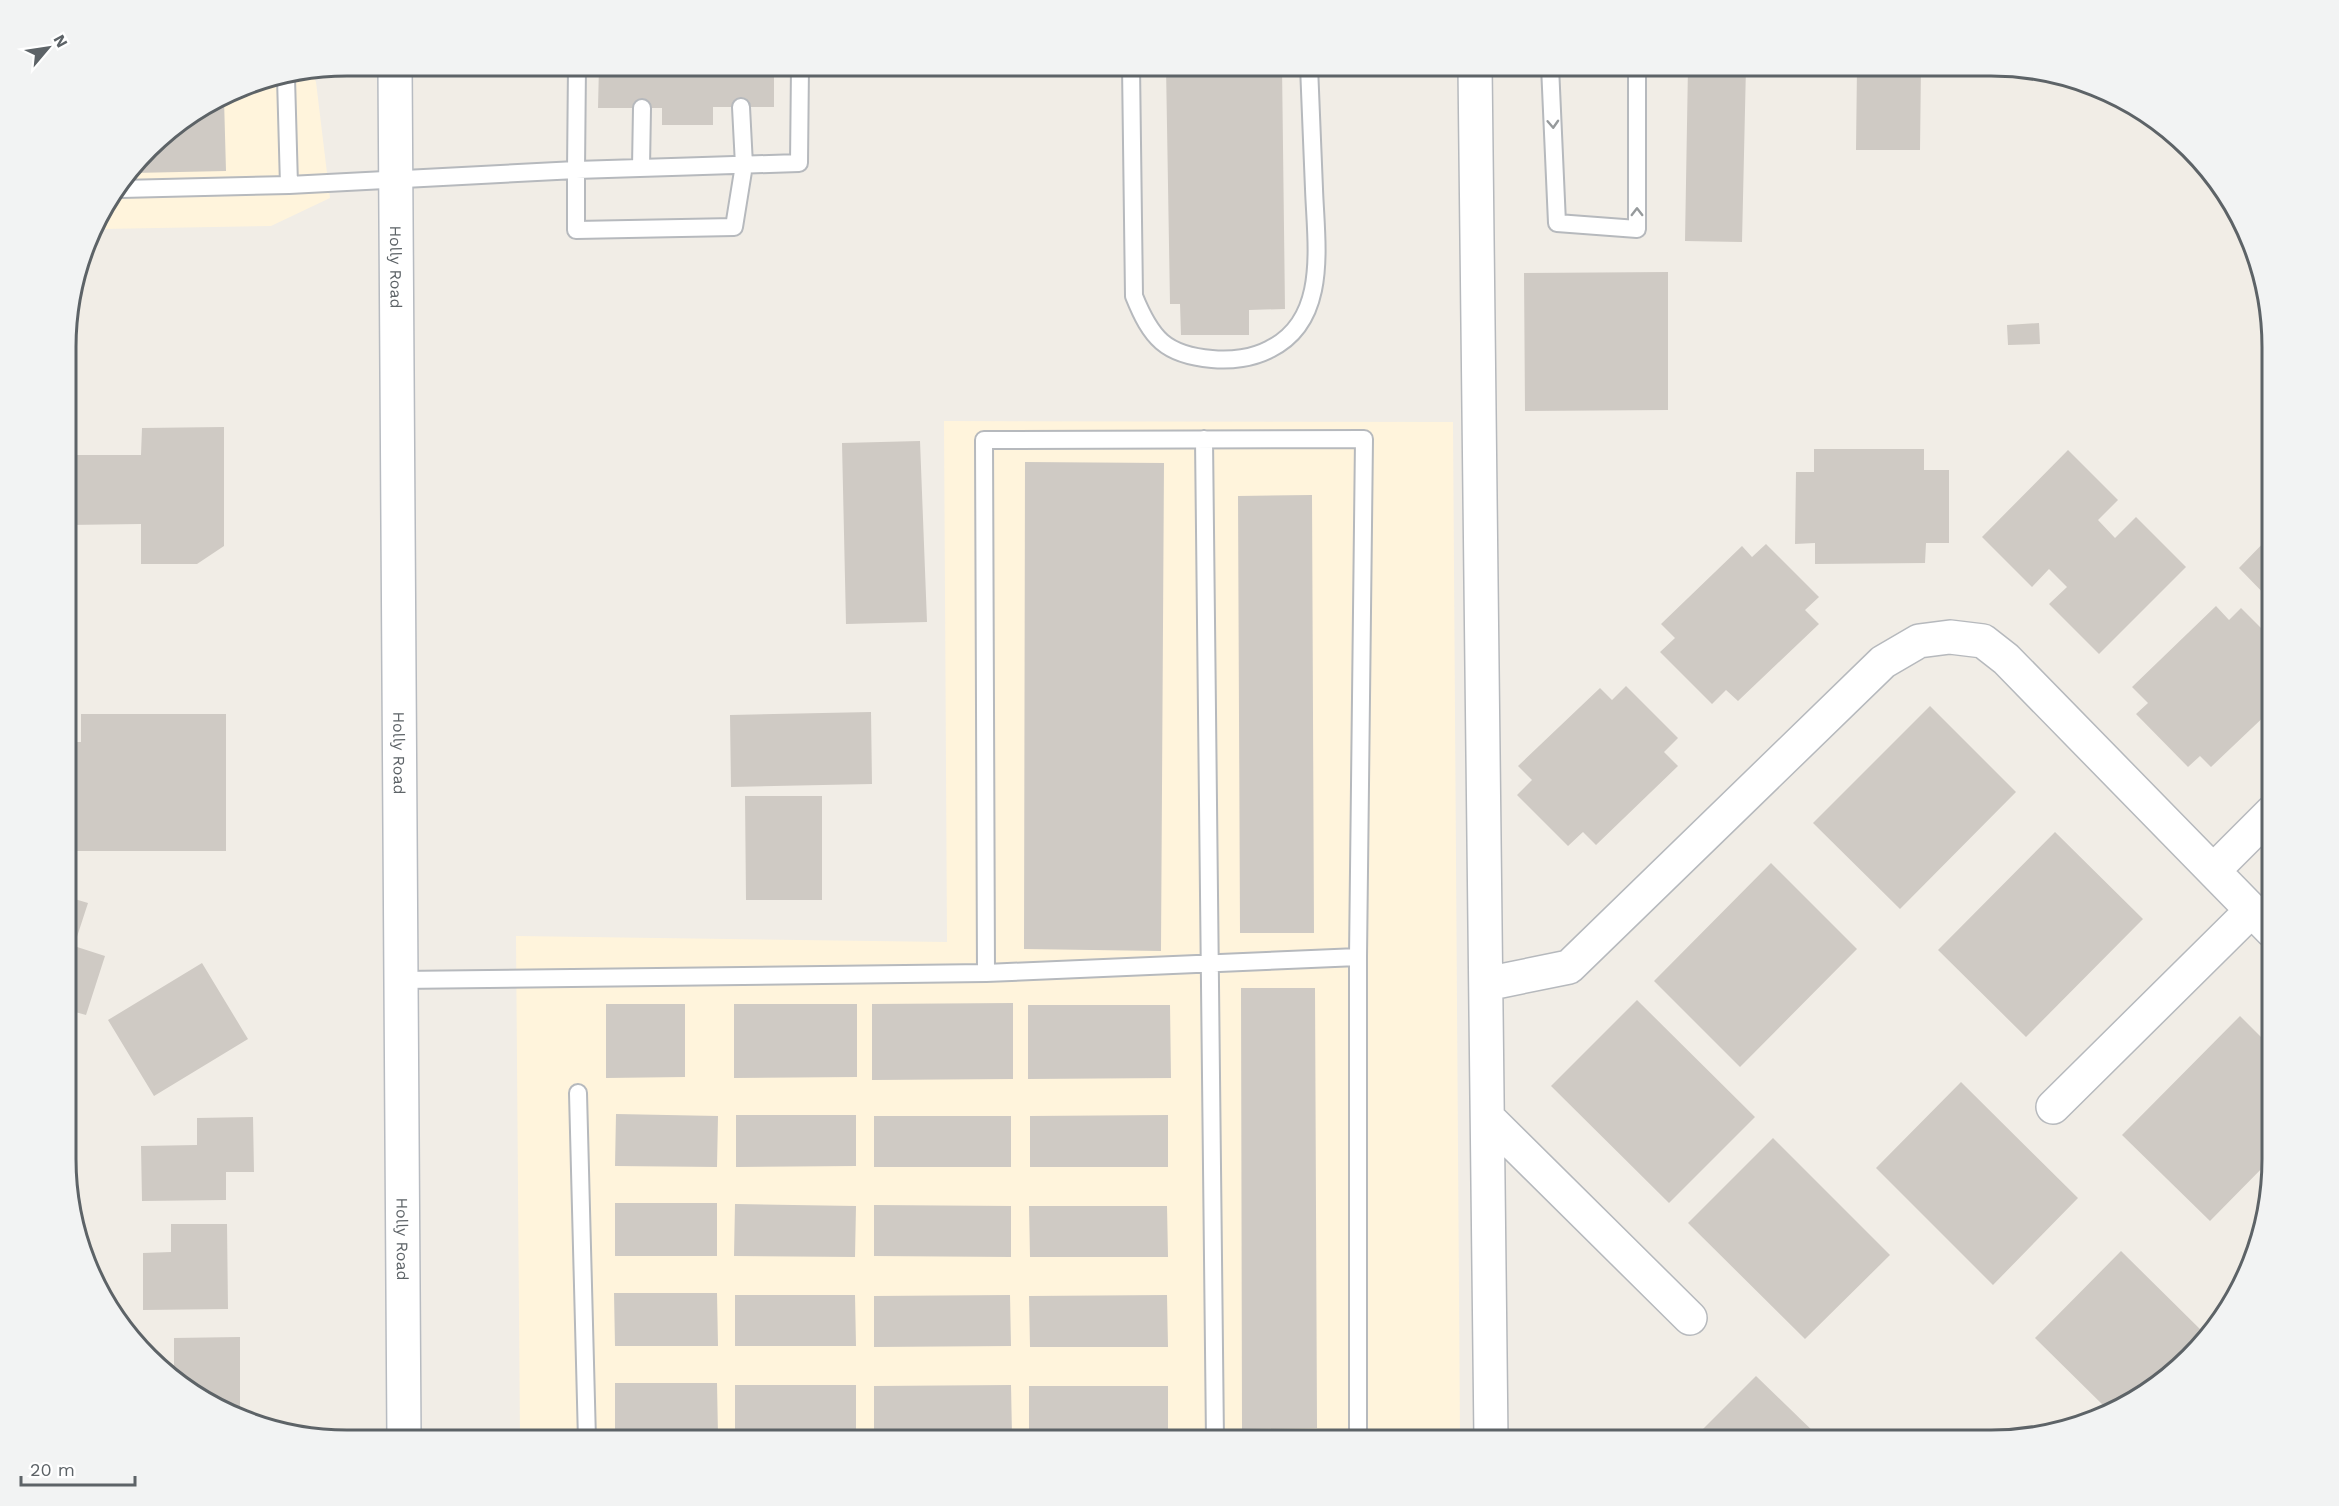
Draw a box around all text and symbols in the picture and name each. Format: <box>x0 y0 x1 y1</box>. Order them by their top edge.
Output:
north arrow <box>18 18 78 78</box>
text: N <box>49 31 72 51</box>
one-way arrow <box>1547 120 1559 129</box>
one-way arrow <box>1631 208 1643 217</box>
street label: Holly Road <box>386 225 406 309</box>
street label: Holly Road <box>389 711 409 795</box>
street label: Holly Road <box>392 1197 412 1281</box>
scale bar <box>21 1449 135 1487</box>
text: 20 m <box>30 1459 75 1480</box>

